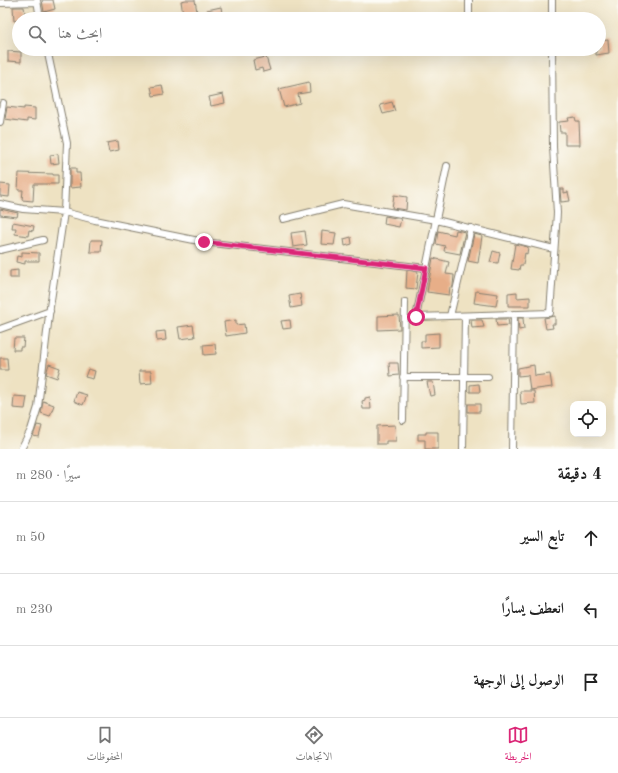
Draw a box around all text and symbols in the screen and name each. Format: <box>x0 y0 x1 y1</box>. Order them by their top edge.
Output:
search box <box>12 12 606 56</box>
icon: search <box>26 23 48 45</box>
text: ابحث هنا <box>58 27 102 42</box>
route end <box>195 233 213 251</box>
route start <box>407 308 425 326</box>
map controls <box>570 401 606 437</box>
button: locate <box>570 401 606 437</box>
text: 4 دقيقة <box>558 466 602 483</box>
text: سيرًا · 280 m <box>16 469 81 482</box>
icon: ahead <box>580 527 602 549</box>
text: تابع السير <box>521 530 564 545</box>
text: 50 m <box>16 531 45 544</box>
icon: left <box>580 599 602 621</box>
text: انعطف يسارًا <box>502 602 564 617</box>
text: 230 m <box>16 603 53 616</box>
icon: arrive <box>580 671 602 693</box>
text: الوصول إلى الوجهة <box>473 674 564 689</box>
tab: المحفوظات <box>86 724 123 767</box>
tab: الاتجاهات <box>295 724 332 767</box>
tab: الخريطة <box>505 724 532 767</box>

